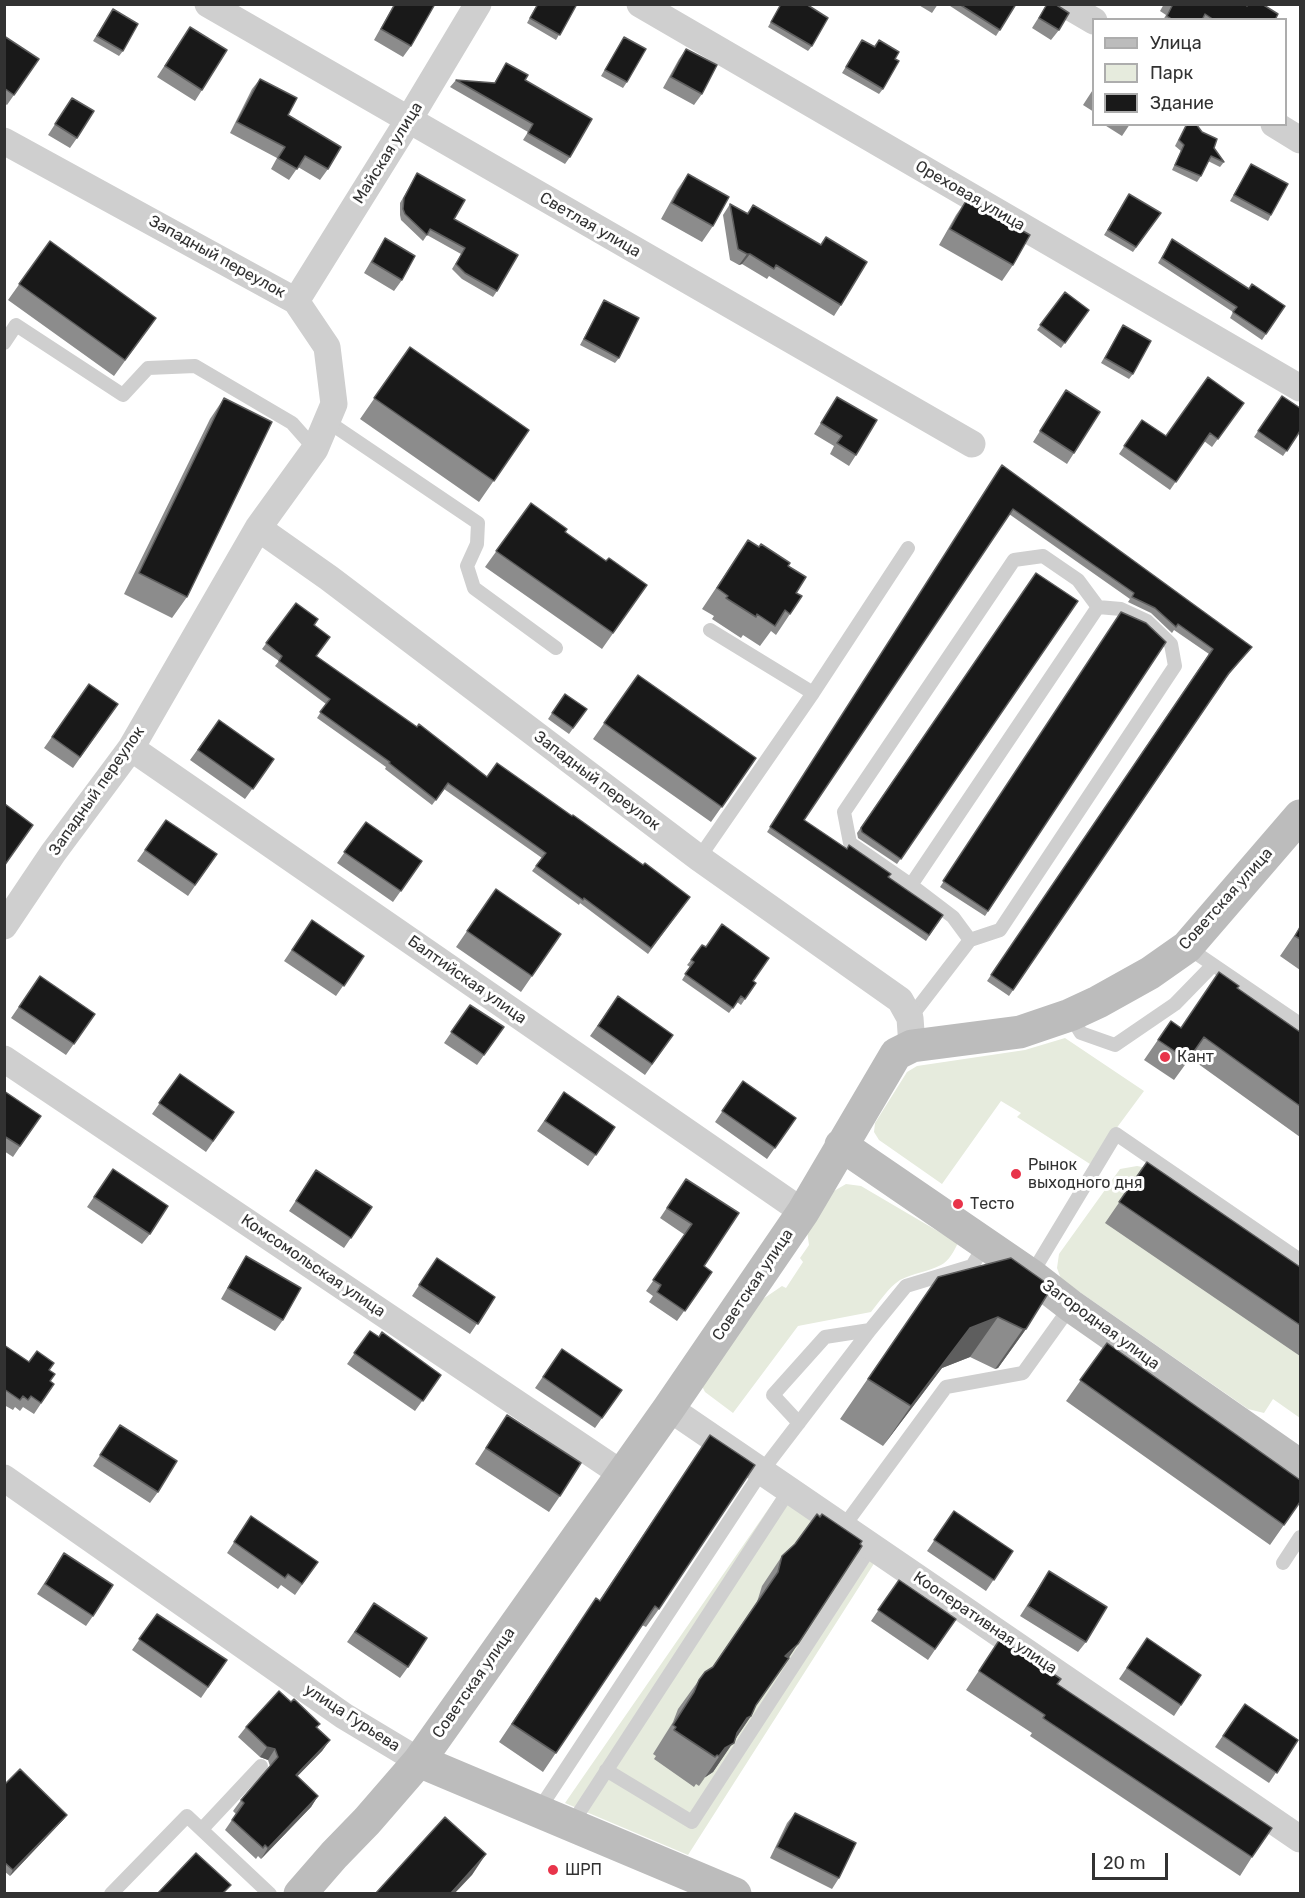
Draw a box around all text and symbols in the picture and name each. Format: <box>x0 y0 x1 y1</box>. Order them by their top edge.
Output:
legend <box>1092 18 1287 126</box>
text: Улица <box>1150 32 1202 54</box>
text: Парк <box>1150 62 1193 84</box>
text: Здание <box>1150 92 1214 114</box>
street label: Майская улица <box>349 99 427 207</box>
street label: Ореховая улица <box>912 157 1028 235</box>
street label: Светлая улица <box>536 188 644 262</box>
street label: Западный переулок <box>145 211 289 303</box>
street label: Западный переулок <box>45 723 149 859</box>
street label: Западный переулок <box>530 727 664 835</box>
street label: Советская улица <box>1175 844 1277 954</box>
street label: Балтийская улица <box>404 932 530 1028</box>
place label: Кант <box>1177 1047 1214 1067</box>
marker: Кант <box>1158 1050 1172 1064</box>
place label: Рынок выходного дня <box>1028 1155 1143 1193</box>
marker: Рынок выходного дня <box>1009 1167 1023 1181</box>
place label: Тесто <box>970 1194 1014 1214</box>
marker: Тесто <box>951 1197 965 1211</box>
street label: Комсомольская улица <box>237 1211 389 1321</box>
street label: Советская улица <box>708 1225 798 1345</box>
street label: Загородная улица <box>1039 1276 1163 1374</box>
street label: Кооперативная улица <box>910 1568 1060 1678</box>
street label: Советская улица <box>429 1624 519 1742</box>
street label: улица Гурьева <box>301 1680 403 1756</box>
scale bar <box>1095 1841 1172 1879</box>
text: 20 m <box>1103 1852 1145 1874</box>
place label: ШРП <box>565 1860 602 1880</box>
marker: ШРП <box>546 1863 560 1877</box>

